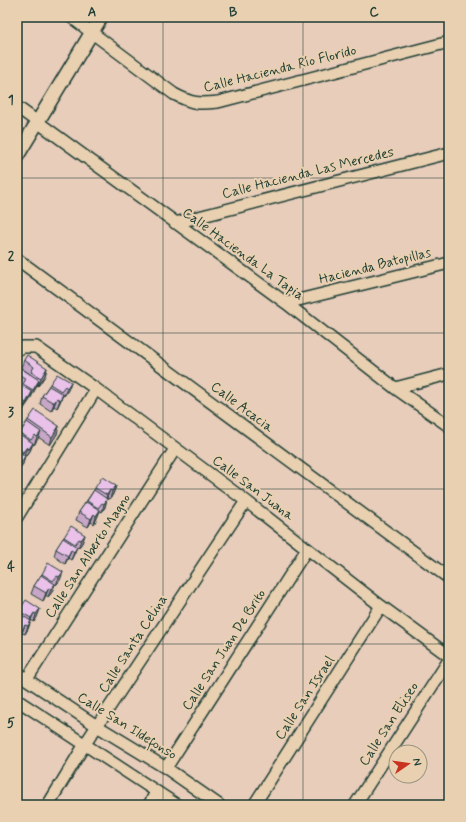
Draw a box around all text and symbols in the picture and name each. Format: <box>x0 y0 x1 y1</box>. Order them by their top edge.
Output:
text: A <box>88 4 96 21</box>
text: B <box>229 4 238 21</box>
text: C <box>369 4 379 21</box>
street label: Calle Hacienda Río Florido <box>202 41 358 97</box>
text: 1 <box>8 92 14 109</box>
street label: Calle Hacienda Las Mercedes <box>220 143 396 203</box>
street label: Calle Hacienda La Tapia <box>179 204 307 304</box>
street label: Hacienda Batopillas <box>317 243 433 289</box>
text: 2 <box>8 248 15 265</box>
street label: Calle Acacia <box>207 378 277 437</box>
text: 3 <box>8 404 14 421</box>
street label: Calle San Juana <box>209 451 298 525</box>
street label: Calle San Alberto Magno <box>41 490 135 622</box>
text: 4 <box>7 559 15 576</box>
street label: Calle San Juan De Brito <box>178 586 270 714</box>
street label: Calle Santa Celina <box>94 591 172 697</box>
street label: Calle San Israel <box>271 653 339 743</box>
street label: Calle San Eliseo <box>355 678 423 769</box>
street label: Calle San Ildefonso <box>73 688 180 766</box>
text: 5 <box>7 715 15 732</box>
north arrow <box>388 744 428 784</box>
text: N <box>409 757 424 767</box>

